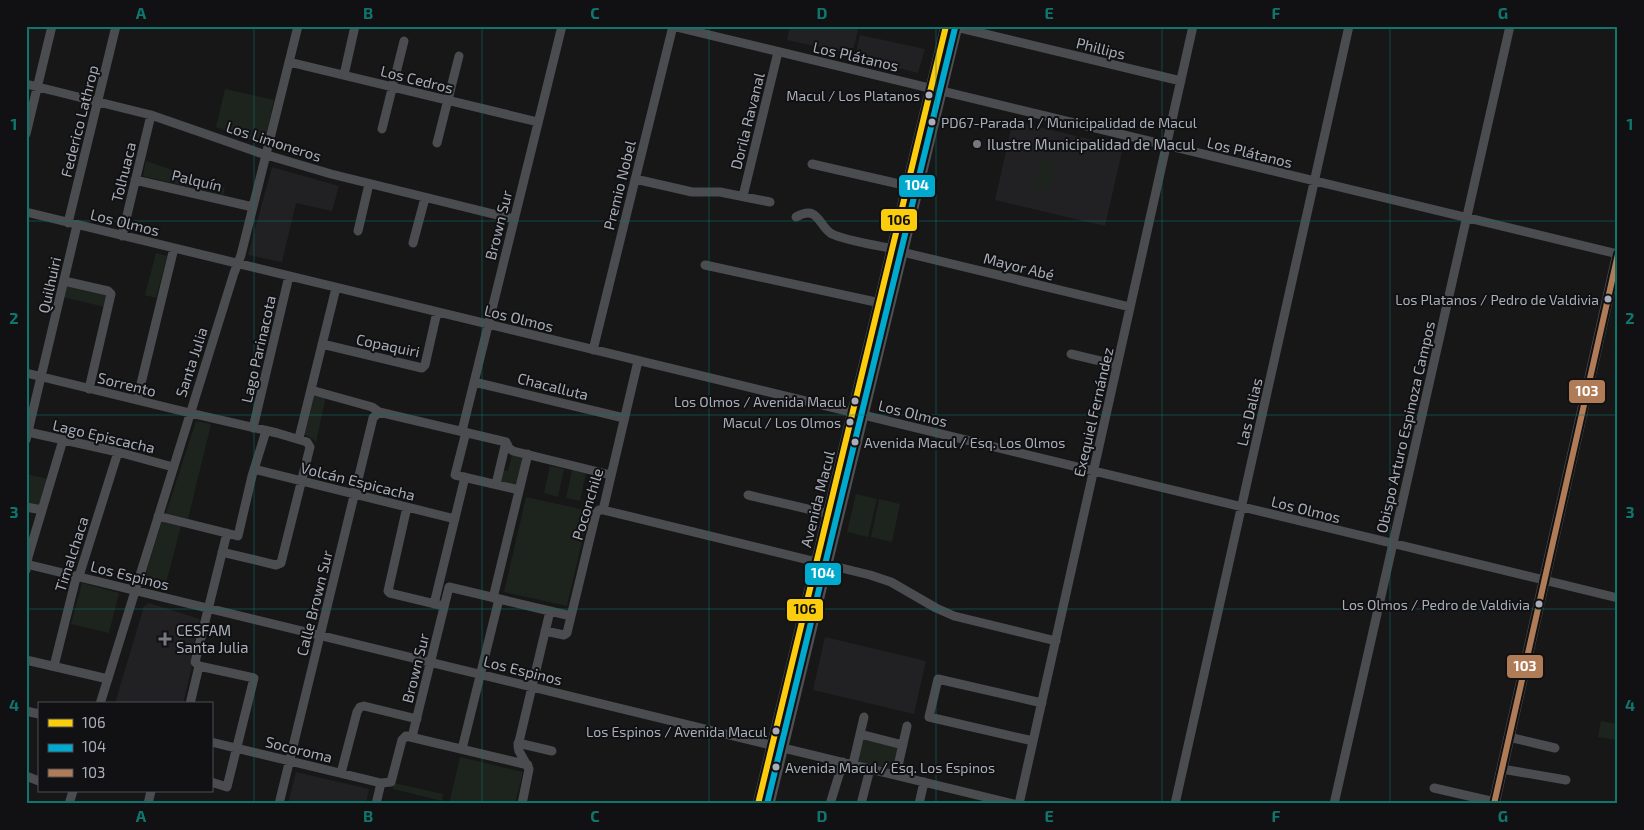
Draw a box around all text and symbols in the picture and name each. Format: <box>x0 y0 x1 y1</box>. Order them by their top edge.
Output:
text: A <box>136 3 147 22</box>
text: B <box>363 3 373 22</box>
text: C <box>590 3 600 22</box>
text: D <box>817 3 828 22</box>
text: E <box>1044 3 1054 22</box>
text: F <box>1272 3 1281 22</box>
text: G <box>1498 3 1508 22</box>
street label: Phillips <box>1074 33 1128 63</box>
street label: Los Plátanos <box>811 37 901 75</box>
street label: Los Cedros <box>379 61 455 97</box>
street label: Federico Lathrop <box>56 63 102 179</box>
street label: Dorila Ravanal <box>726 70 768 171</box>
place label: Macul / Los Platanos <box>786 87 920 104</box>
marker: Macul / Los Platanos <box>924 90 934 100</box>
text: 1 <box>11 114 17 133</box>
place label: PD67-Parada 1 / Municipalidad de Macul <box>941 114 1198 131</box>
text: 1 <box>1627 114 1633 133</box>
street label: Los Limoneros <box>224 117 324 165</box>
marker: PD67-Parada 1 / Municipalidad de Macul <box>927 117 937 127</box>
street label: Los Plátanos <box>1205 133 1295 171</box>
place label: Ilustre Municipalidad de Macul <box>987 135 1196 153</box>
street label: Premio Nobel <box>599 138 639 232</box>
marker: Ilustre Municipalidad de Macul <box>971 138 983 150</box>
street label: Tolhuaca <box>107 140 139 204</box>
street label: Palquín <box>170 165 224 195</box>
line badge: 104 <box>898 174 936 198</box>
text: 104 <box>905 176 929 193</box>
street label: Brown Sur <box>481 188 515 262</box>
street label: Los Olmos <box>88 205 162 239</box>
line badge: 106 <box>880 208 918 232</box>
text: 106 <box>887 211 911 228</box>
street label: Mayor Abé <box>982 249 1056 283</box>
street label: Quilhuiri <box>34 255 65 315</box>
place label: Los Platanos / Pedro de Valdivia <box>1395 291 1599 308</box>
street label: Lago Parinacota <box>237 294 279 404</box>
marker: Los Platanos / Pedro de Valdivia <box>1603 294 1613 304</box>
street label: Los Olmos <box>482 301 556 335</box>
text: 2 <box>9 308 19 327</box>
text: 2 <box>1625 308 1635 327</box>
street label: Obispo Arturo Espinoza Campos <box>1372 319 1438 535</box>
street label: Santa Julia <box>171 325 211 399</box>
street label: Copaquiri <box>355 329 421 361</box>
street label: Exequiel Fernández <box>1069 345 1117 479</box>
street label: Sorrento <box>96 368 158 400</box>
street label: Chacalluta <box>516 368 590 404</box>
street label: Las Dalias <box>1232 376 1266 448</box>
line badge: 103 <box>1568 379 1606 404</box>
text: 103 <box>1576 382 1598 399</box>
place label: Los Olmos / Avenida Macul <box>674 393 847 410</box>
marker: Los Olmos / Avenida Macul <box>850 396 860 406</box>
street label: Los Olmos <box>876 396 950 430</box>
place label: Macul / Los Olmos <box>723 414 841 431</box>
street label: Lago Episcacha <box>51 415 157 457</box>
marker: Macul / Los Olmos <box>845 417 855 427</box>
place label: Avenida Macul / Esq. Los Olmos <box>864 434 1065 451</box>
marker: Avenida Macul / Esq. Los Olmos <box>850 437 860 447</box>
street label: Avenida Macul <box>796 448 838 549</box>
street label: Volcán Espicacha <box>299 458 417 504</box>
street label: Poconchile <box>568 466 606 542</box>
street label: Los Olmos <box>1269 492 1343 526</box>
text: 3 <box>9 502 19 521</box>
text: 3 <box>1625 502 1635 521</box>
street label: Timalchaca <box>50 514 92 594</box>
street label: Calle Brown Sur <box>292 548 336 658</box>
street label: Los Espinos <box>89 557 171 593</box>
line badge: 104 <box>804 562 842 586</box>
text: 104 <box>811 564 835 581</box>
place label: Los Olmos / Pedro de Valdivia <box>1342 596 1530 613</box>
line badge: 106 <box>786 598 824 622</box>
marker: Los Olmos / Pedro de Valdivia <box>1534 599 1544 609</box>
text: 106 <box>793 600 817 617</box>
place label: CESFAM Santa Julia <box>176 621 248 656</box>
street label: Brown Sur <box>398 631 432 705</box>
marker: CESFAM Santa Julia <box>158 632 172 646</box>
street label: Los Espinos <box>482 652 564 688</box>
line badge: 103 <box>1506 654 1544 679</box>
text: 103 <box>1514 657 1536 674</box>
text: 4 <box>9 695 19 714</box>
text: 4 <box>1625 695 1635 714</box>
legend <box>38 702 212 792</box>
text: 106 <box>82 713 106 731</box>
place label: Los Espinos / Avenida Macul <box>586 723 768 740</box>
marker: Los Espinos / Avenida Macul <box>771 726 781 736</box>
street label: Socoroma <box>264 732 334 766</box>
text: 104 <box>82 737 106 755</box>
place label: Avenida Macul / Esq. Los Espinos <box>785 759 995 776</box>
marker: Avenida Macul / Esq. Los Espinos <box>771 762 781 772</box>
text: 103 <box>82 763 105 781</box>
text: A <box>136 806 147 825</box>
text: B <box>363 806 373 825</box>
text: C <box>590 806 600 825</box>
text: D <box>817 806 828 825</box>
text: E <box>1044 806 1054 825</box>
text: F <box>1272 806 1281 825</box>
text: G <box>1498 806 1508 825</box>

